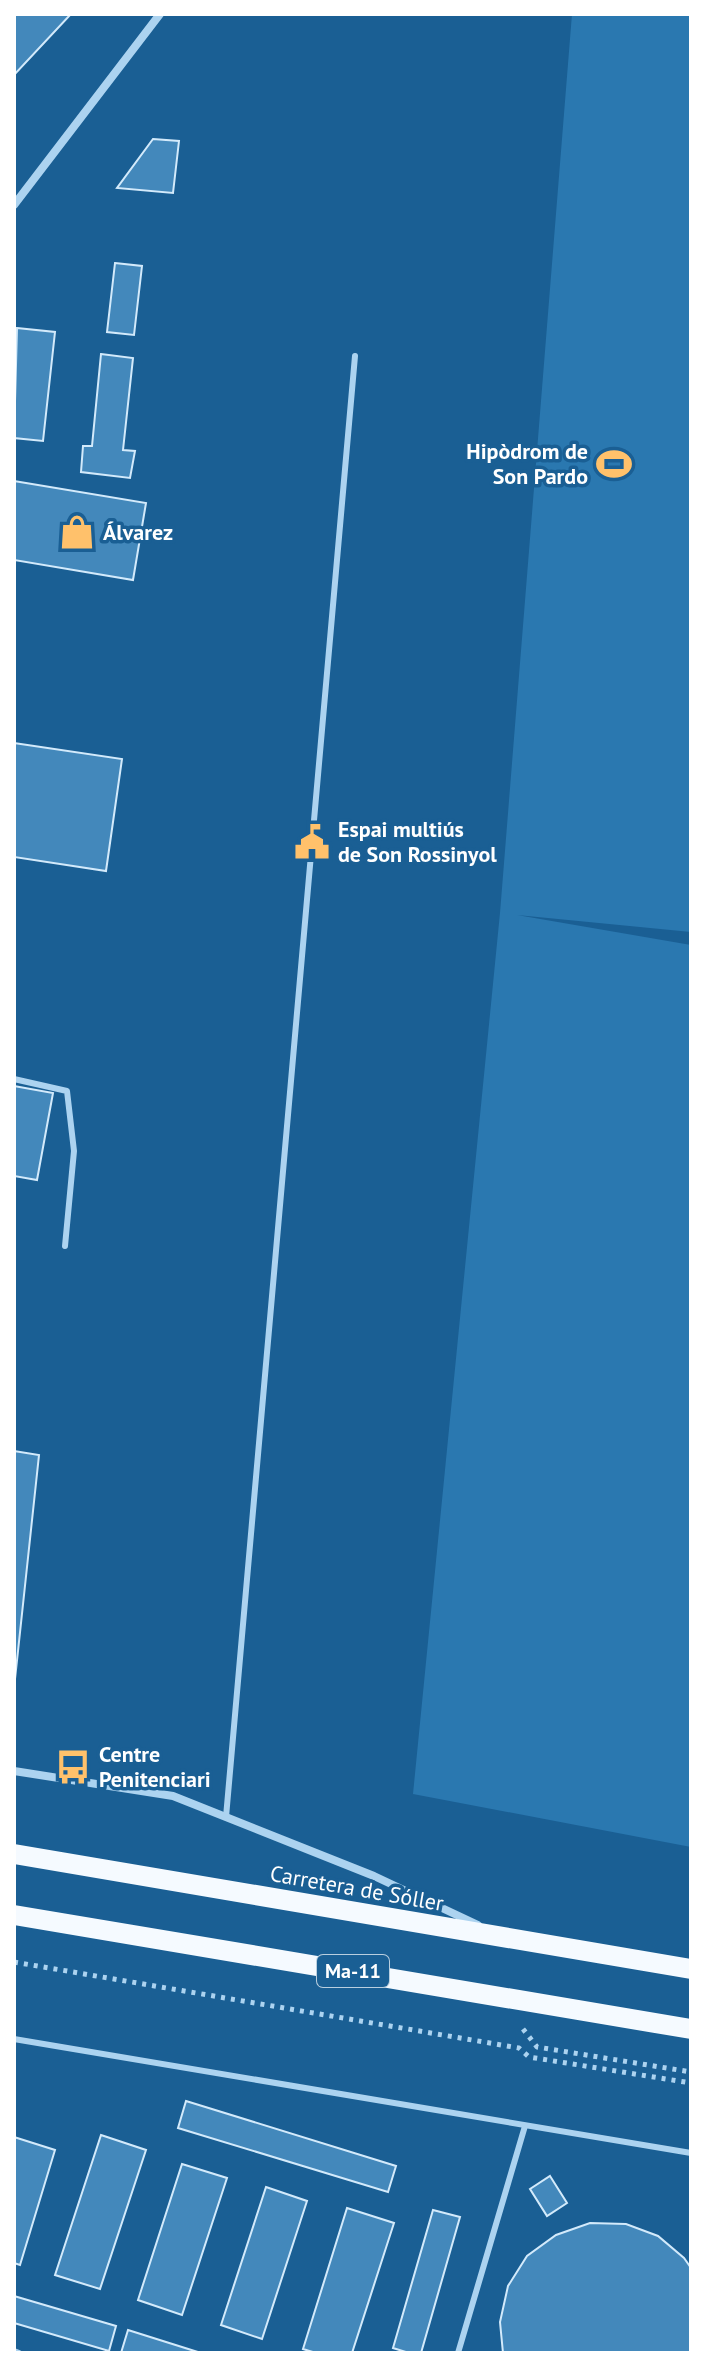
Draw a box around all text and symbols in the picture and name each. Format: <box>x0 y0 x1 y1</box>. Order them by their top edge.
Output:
place label: Hipòdrom de Son Pardo <box>466 437 588 490</box>
sports icon: Hipòdrom de Son Pardo <box>595 445 633 483</box>
shop icon: Álvarez <box>58 513 96 551</box>
place label: Álvarez <box>103 518 173 546</box>
place label: Espai multiús de Son Rossinyol <box>338 815 497 868</box>
public building icon: Espai multiús de Son Rossinyol <box>293 823 331 861</box>
place label: Centre Penitenciari <box>99 1740 211 1793</box>
bus stop icon: Centre Penitenciari <box>54 1748 92 1786</box>
street label: Carretera de Sóller <box>268 1859 446 1917</box>
road number: Ma-11 <box>317 1955 389 1987</box>

